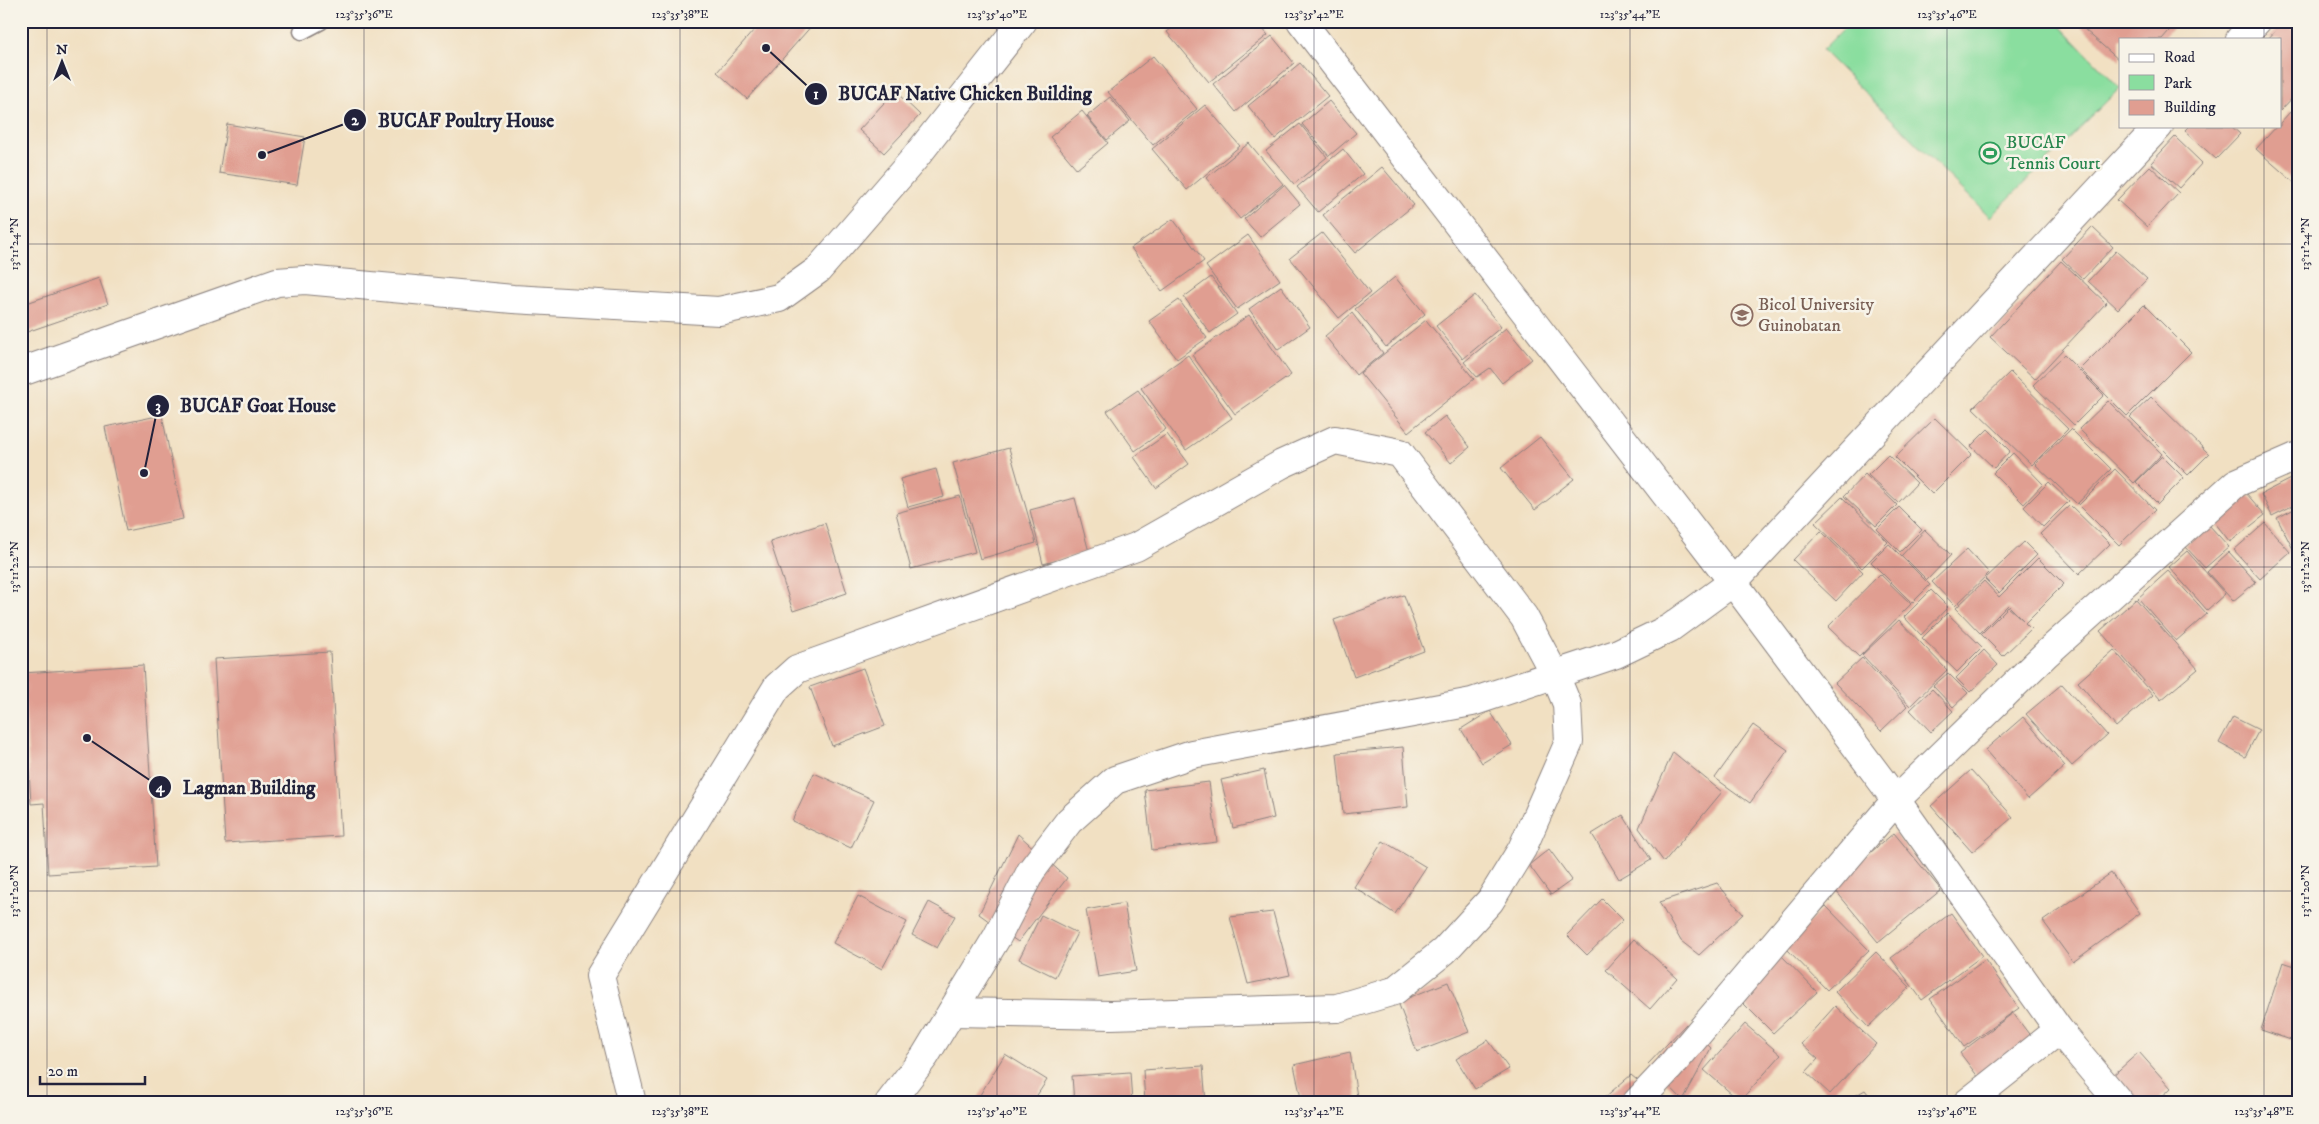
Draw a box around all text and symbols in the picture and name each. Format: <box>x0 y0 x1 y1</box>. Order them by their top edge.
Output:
text: 123°35'36"E <box>335 7 393 22</box>
text: 123°35'38"E <box>651 7 709 22</box>
text: 123°35'40"E <box>967 7 1027 22</box>
text: 123°35'42"E <box>1284 7 1344 22</box>
text: 123°35'44"E <box>1600 7 1661 22</box>
text: 123°35'46"E <box>1917 7 1977 22</box>
north arrow <box>38 38 88 88</box>
legend <box>2119 38 2282 128</box>
text: N <box>56 41 68 59</box>
text: Road <box>2164 48 2196 67</box>
text: Park <box>2164 74 2193 93</box>
callout: BUCAF Native Chicken Building <box>803 77 1102 111</box>
text: BUCAF Native Chicken Building <box>838 83 1092 106</box>
text: 1 <box>813 85 819 104</box>
text: Building <box>2164 98 2216 117</box>
callout: BUCAF Poultry House <box>343 103 564 137</box>
text: BUCAF Poultry House <box>378 110 554 133</box>
text: 2 <box>351 111 359 130</box>
place label: BUCAF Tennis Court <box>2006 132 2101 175</box>
sports icon: BUCAF Tennis Court <box>1978 141 2002 165</box>
text: 13°11'24"N <box>7 217 22 271</box>
text: 13°11'24"N <box>2298 217 2313 271</box>
place label: Bicol University Guinobatan <box>1758 294 1875 337</box>
school or university icon: Bicol University Guinobatan <box>1730 303 1754 327</box>
callout: BUCAF Goat House <box>145 389 346 423</box>
text: BUCAF Goat House <box>180 395 336 418</box>
text: 3 <box>155 397 161 416</box>
text: 13°11'22"N <box>7 541 22 593</box>
text: 13°11'22"N <box>2298 541 2313 593</box>
callout: Lagman Building <box>147 770 325 804</box>
text: Lagman Building <box>183 777 316 800</box>
text: 4 <box>155 778 166 797</box>
text: 13°11'20"N <box>7 864 22 917</box>
text: 13°11'20"N <box>2298 864 2313 917</box>
scale bar <box>40 1054 145 1086</box>
text: 20 m <box>48 1062 78 1081</box>
text: 123°35'36"E <box>335 1104 393 1119</box>
text: 123°35'38"E <box>651 1104 709 1119</box>
text: 123°35'40"E <box>967 1104 1027 1119</box>
text: 123°35'42"E <box>1284 1104 1344 1119</box>
text: 123°35'44"E <box>1600 1104 1661 1119</box>
text: 123°35'46"E <box>1917 1104 1977 1119</box>
text: 123°35'48"E <box>2234 1104 2294 1119</box>

